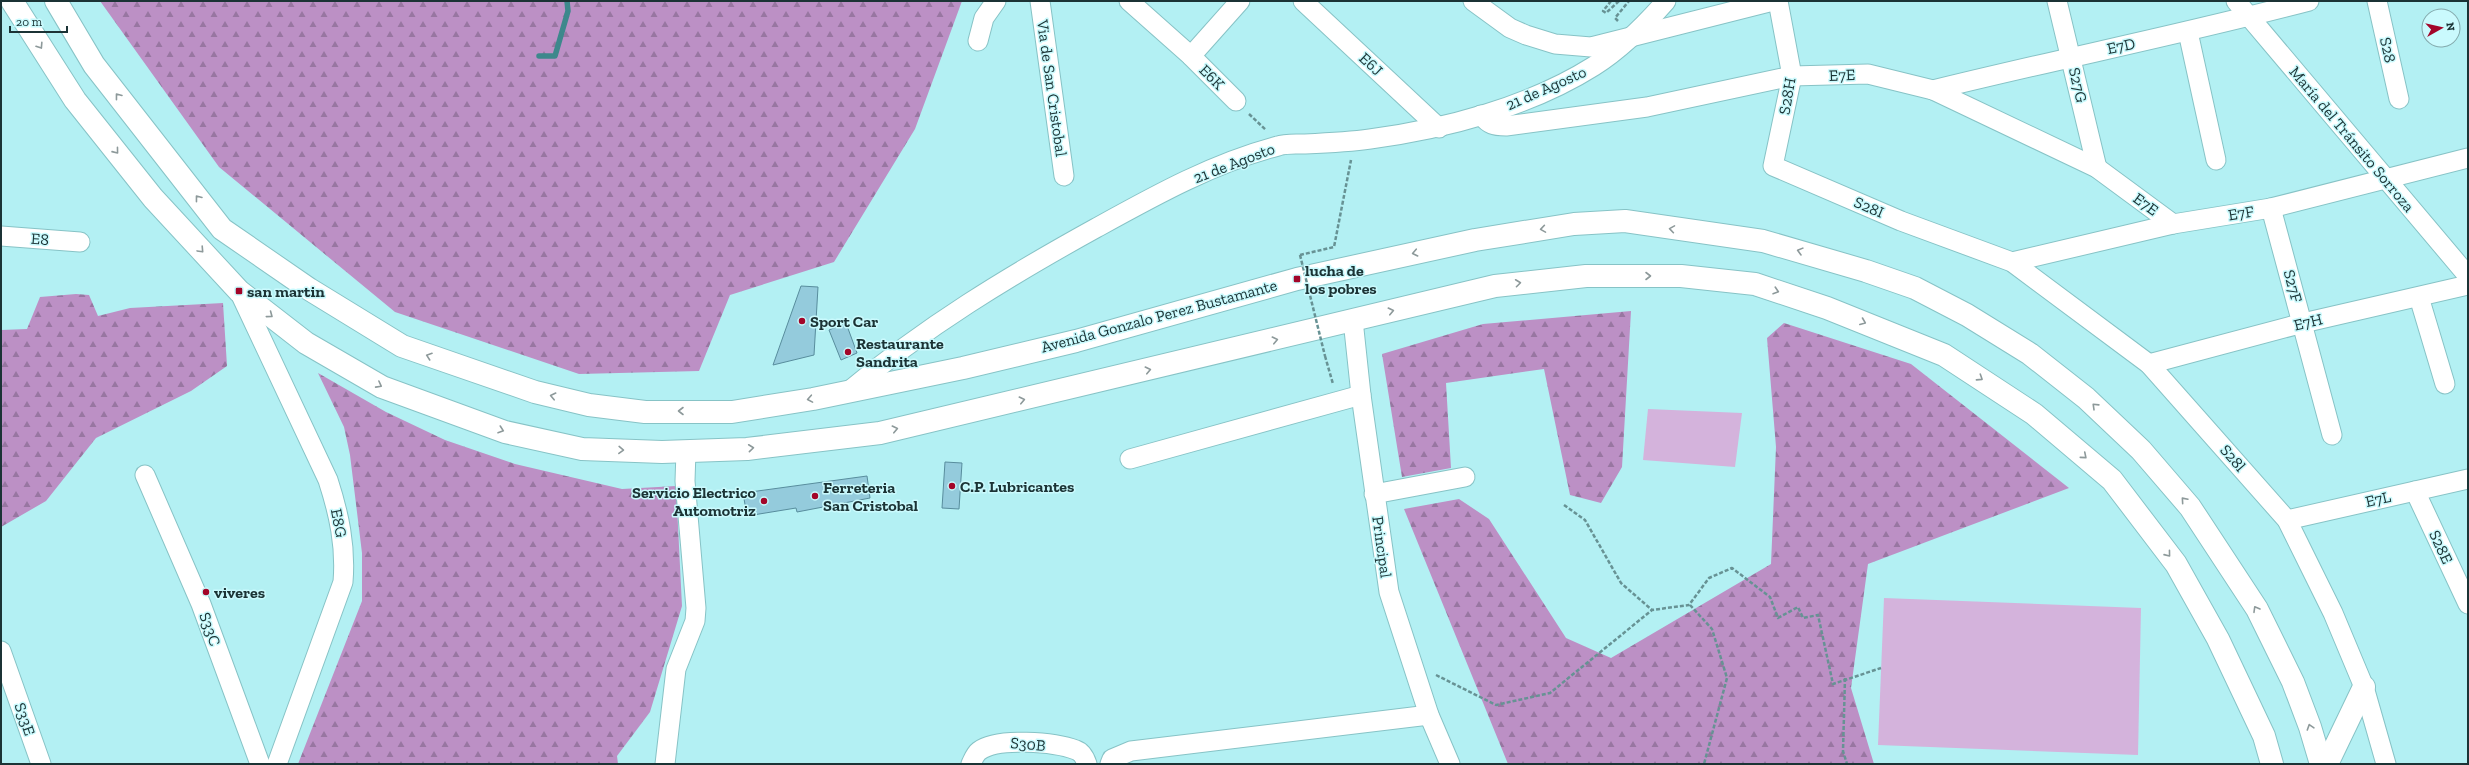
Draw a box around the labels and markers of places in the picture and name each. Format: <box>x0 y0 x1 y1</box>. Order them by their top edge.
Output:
place label: lucha de los pobres <box>1305 261 1377 298</box>
marker: lucha de los pobres <box>1292 274 1302 284</box>
place label: san martin <box>247 282 325 301</box>
marker: san martin <box>234 286 244 296</box>
place label: Sport Car <box>810 312 878 331</box>
marker: Sport Car <box>797 316 807 326</box>
place label: Restaurante Sandrita <box>856 334 944 371</box>
marker: Restaurante Sandrita <box>843 347 853 357</box>
place label: C.P. Lubricantes <box>960 477 1074 496</box>
place label: Ferreteria San Cristobal <box>823 478 919 515</box>
marker: C.P. Lubricantes <box>947 481 957 491</box>
place label: Servicio Electrico Automotriz <box>632 483 757 520</box>
marker: Ferreteria San Cristobal <box>810 491 820 501</box>
marker: Servicio Electrico Automotriz <box>759 496 769 506</box>
place label: viveres <box>214 583 265 602</box>
marker: viveres <box>201 587 211 597</box>

